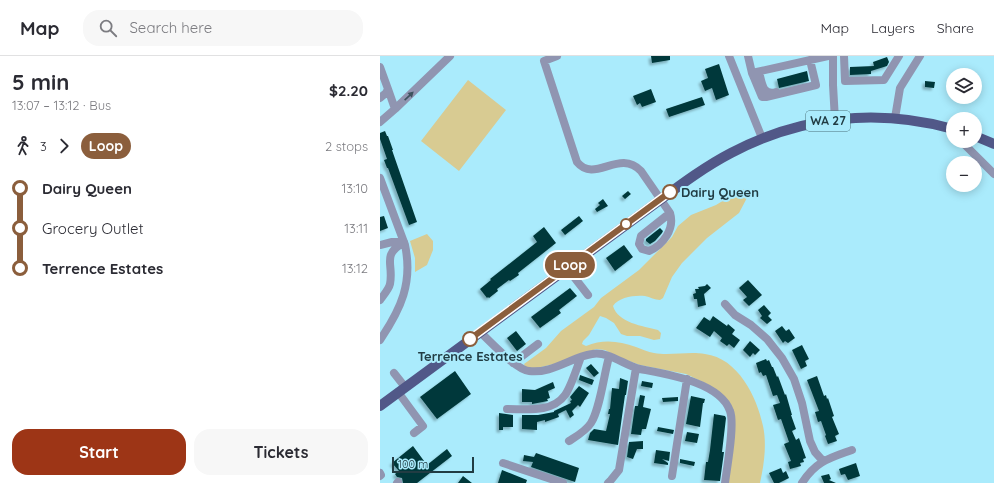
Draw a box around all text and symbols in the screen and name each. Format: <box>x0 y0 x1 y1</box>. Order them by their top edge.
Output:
search box <box>83 10 363 46</box>
text: Map <box>20 16 59 40</box>
icon: search <box>97 17 119 39</box>
text: Search here <box>129 18 212 37</box>
text: Map <box>820 19 849 37</box>
text: Layers <box>871 19 915 37</box>
text: Share <box>937 19 974 37</box>
text: 5 min <box>12 68 69 96</box>
map controls <box>946 68 982 192</box>
button: layers <box>946 68 982 104</box>
text: $2.20 <box>329 81 368 100</box>
one-way arrow <box>404 91 414 101</box>
text: 13:07 – 13:12 · Bus <box>12 97 111 113</box>
road number: WA 27 <box>806 111 850 131</box>
button: + <box>946 112 982 148</box>
icon: walk <box>12 135 34 157</box>
icon: forward <box>53 135 75 157</box>
text: Loop <box>89 137 123 155</box>
text: 3 <box>40 138 47 154</box>
text: 2 stops <box>325 138 368 154</box>
button: − <box>946 156 982 192</box>
text: Dairy Queen <box>42 179 132 198</box>
text: 13:10 <box>341 180 368 196</box>
marker: Dairy Queen <box>662 184 678 200</box>
place label: Dairy Queen <box>681 184 759 200</box>
unlabelled marker <box>620 218 632 230</box>
text: Grocery Outlet <box>42 219 144 238</box>
text: 13:11 <box>344 220 368 236</box>
line badge: Loop <box>542 252 598 278</box>
text: Loop <box>553 256 587 274</box>
text: Terrence Estates <box>42 259 163 278</box>
text: 13:12 <box>342 260 368 276</box>
marker: Terrence Estates <box>462 331 478 347</box>
place label: Terrence Estates <box>417 348 523 364</box>
button: Start <box>12 429 186 475</box>
button: Tickets <box>194 429 368 475</box>
scale bar <box>392 455 474 474</box>
text: 100 m <box>398 457 428 471</box>

